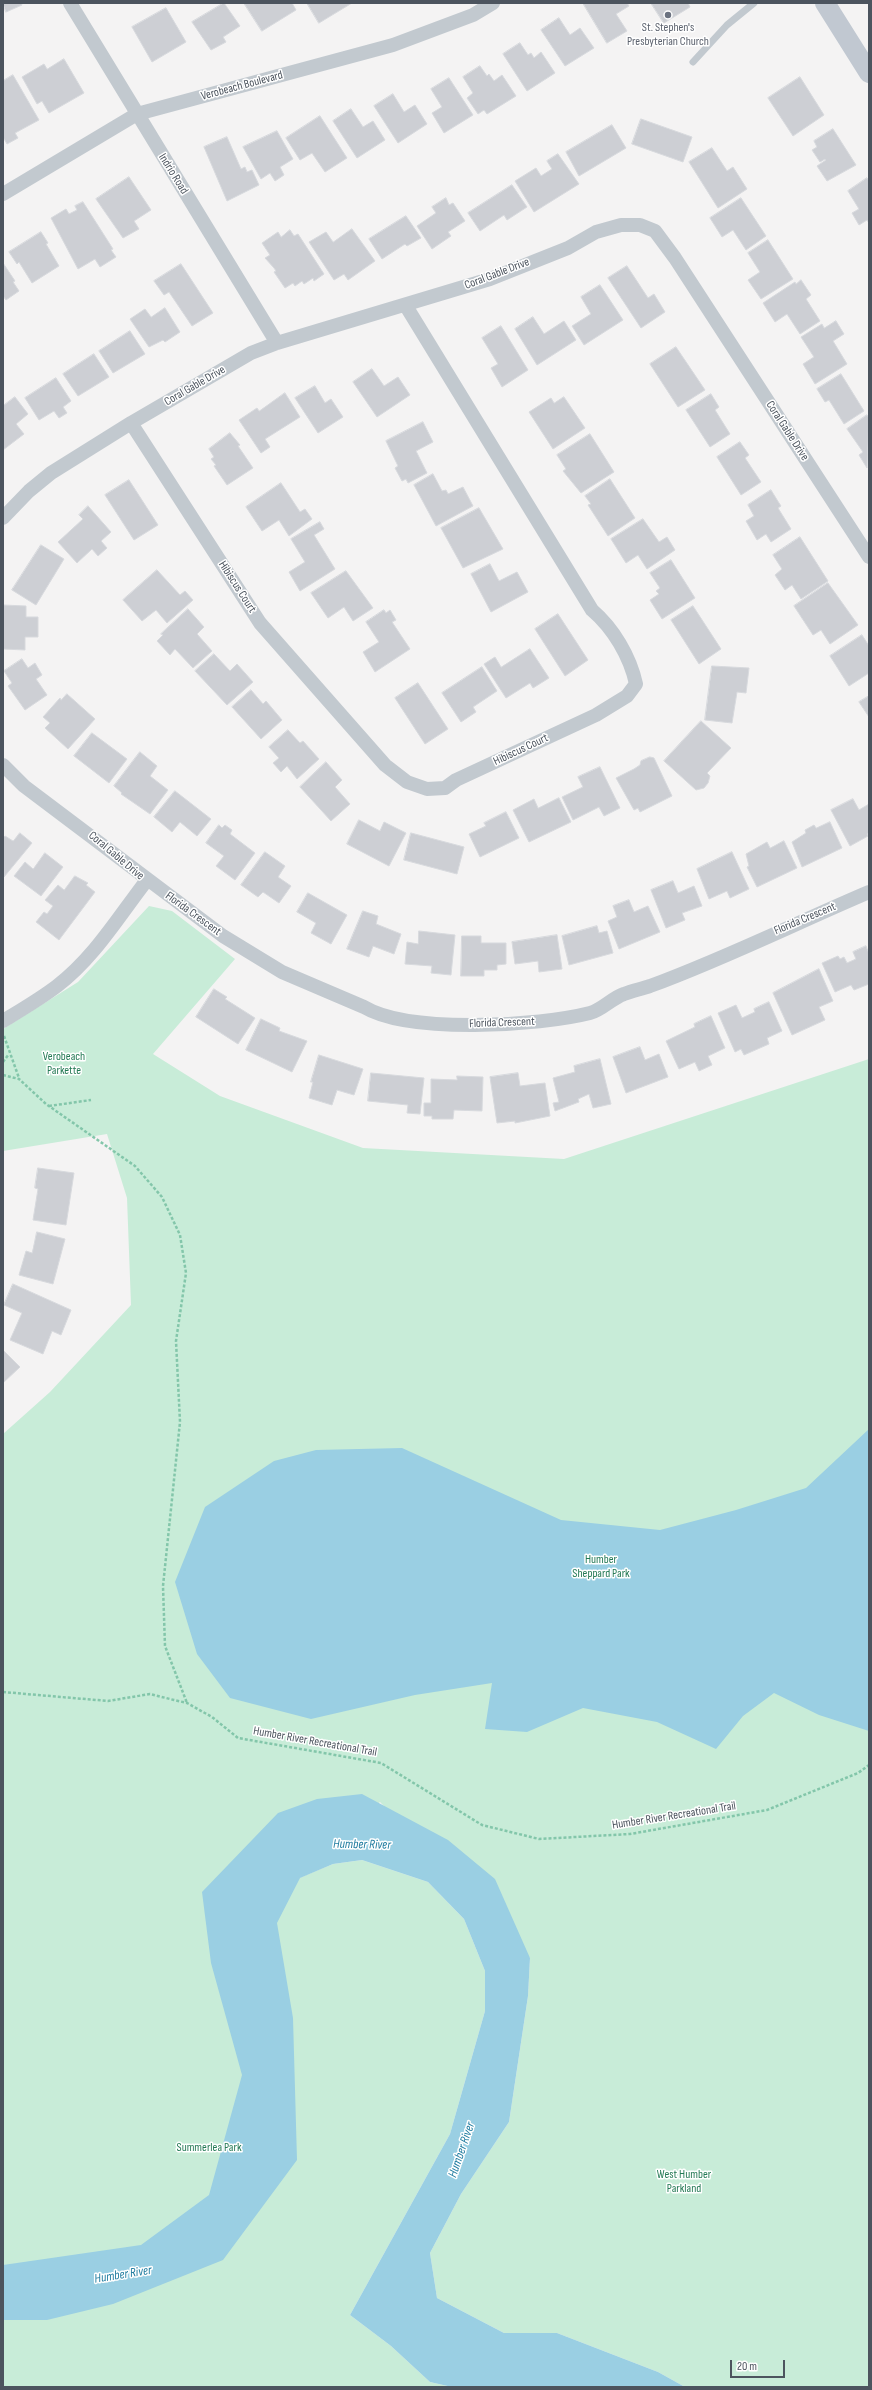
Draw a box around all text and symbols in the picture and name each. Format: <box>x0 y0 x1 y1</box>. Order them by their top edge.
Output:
marker: St. Stephen's Presbyterian Church <box>663 10 673 20</box>
place label: St. Stephen's Presbyterian Church <box>627 21 709 49</box>
street label: Verobeach Boulevard <box>200 68 284 104</box>
street label: Indrio Road <box>155 151 191 197</box>
street label: Coral Gable Drive <box>463 255 531 293</box>
street label: Coral Gable Drive <box>162 363 228 409</box>
street label: Coral Gable Drive <box>762 399 812 463</box>
street label: Hibiscus Court <box>215 558 259 616</box>
street label: Hibiscus Court <box>491 731 551 769</box>
street label: Coral Gable Drive <box>85 829 147 883</box>
street label: Florida Crescent <box>162 889 224 939</box>
street label: Florida Crescent <box>772 900 838 938</box>
street label: Florida Crescent <box>469 1015 535 1031</box>
park label: Verobeach Parkette <box>43 1050 85 1078</box>
park label: Humber Sheppard Park <box>572 1553 630 1581</box>
street label: Humber River Recreational Trail <box>252 1724 378 1760</box>
street label: Humber River Recreational Trail <box>611 1799 737 1833</box>
water label: Humber River <box>333 1837 391 1853</box>
water label: Humber River <box>445 2120 479 2180</box>
park label: Summerlea Park <box>177 2141 241 2155</box>
park label: West Humber Parkland <box>657 2168 711 2196</box>
water label: Humber River <box>93 2263 153 2287</box>
scale bar <box>732 2352 787 2378</box>
text: 20 m <box>737 2359 757 2374</box>

